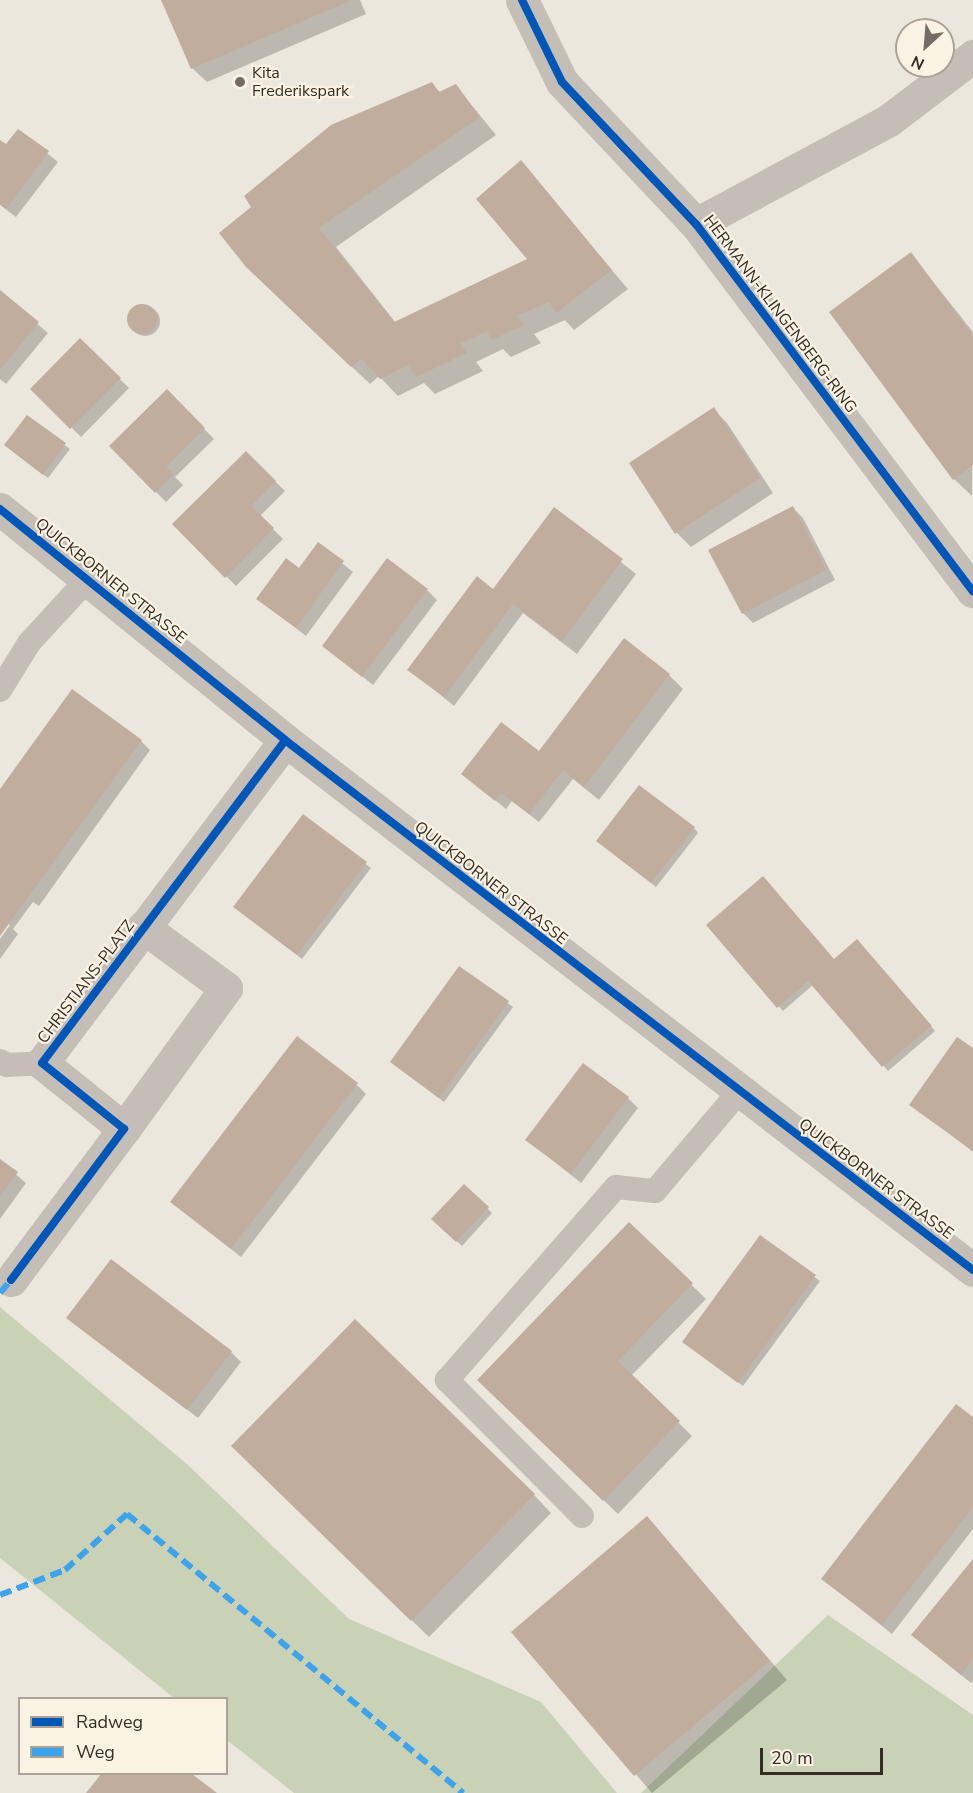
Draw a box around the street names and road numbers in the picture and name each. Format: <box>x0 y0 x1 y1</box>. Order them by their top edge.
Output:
street label: HERMANN-KLINGENBERG-RING <box>699 211 861 417</box>
street label: QUICKBORNER STRASSE <box>32 514 190 648</box>
street label: QUICKBORNER STRASSE <box>411 817 571 949</box>
street label: CHRISTIANS-PLATZ <box>33 917 139 1047</box>
street label: QUICKBORNER STRASSE <box>795 1114 957 1244</box>

